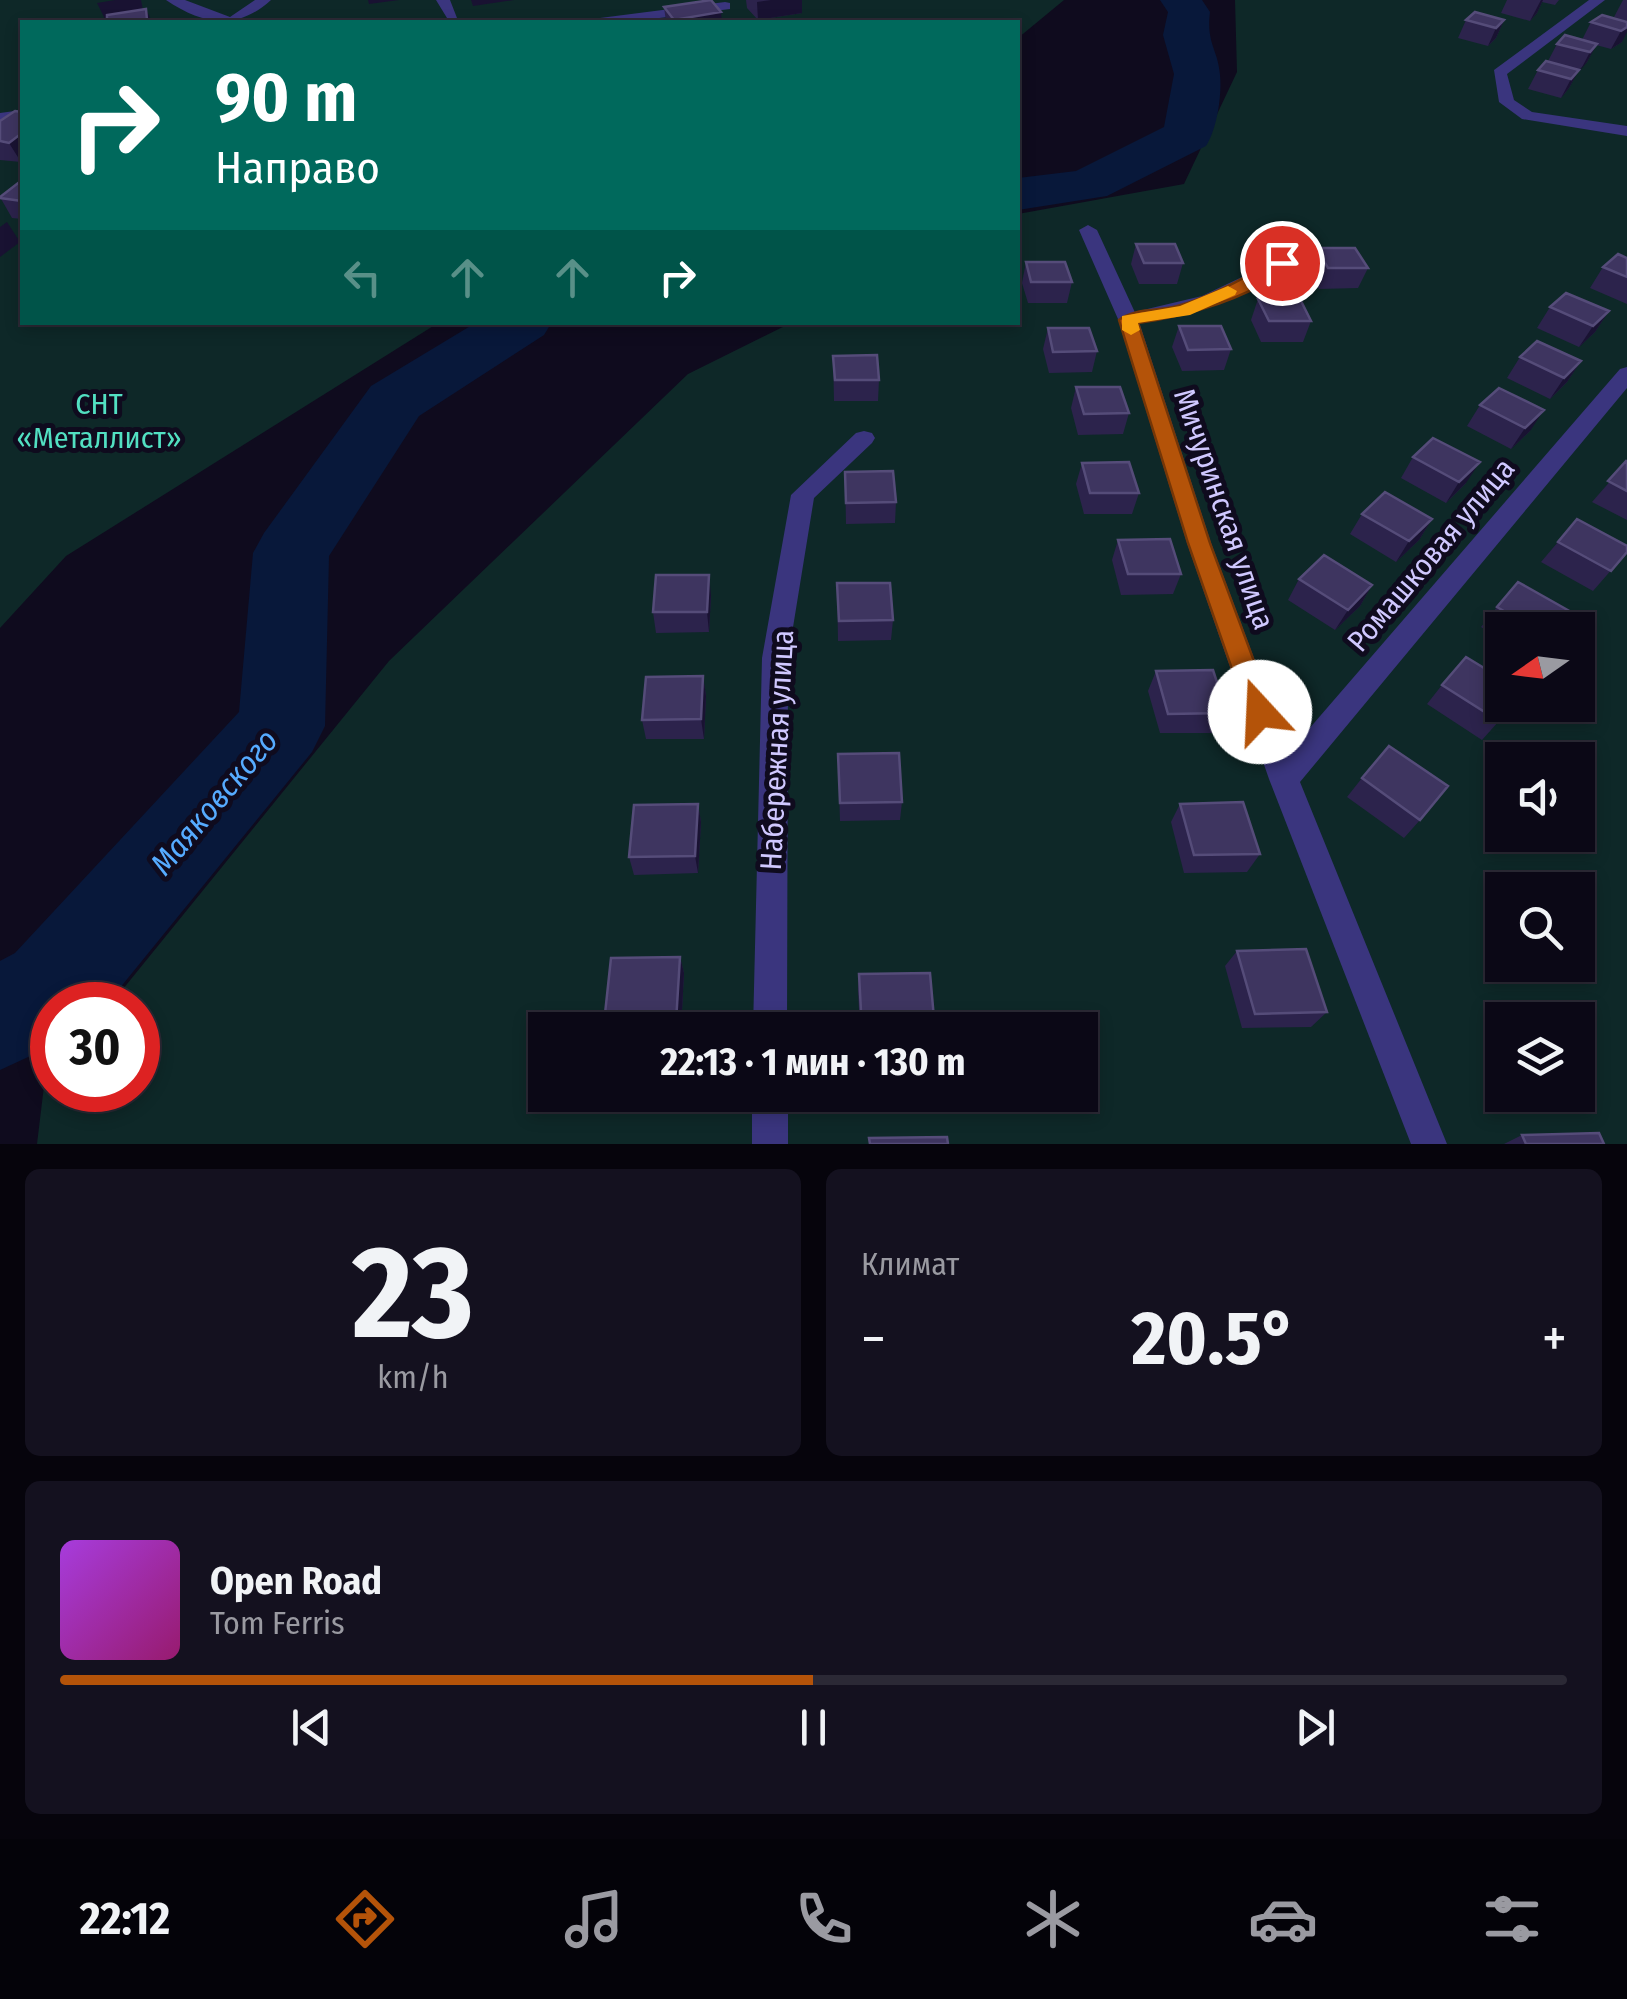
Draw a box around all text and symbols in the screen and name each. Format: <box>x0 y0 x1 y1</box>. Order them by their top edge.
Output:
text: 90 m <box>215 56 357 140</box>
icon: right <box>50 60 180 190</box>
text: Направо <box>215 141 380 195</box>
pin <box>1240 221 1325 306</box>
icon: arrive <box>1255 236 1310 291</box>
icon: left <box>335 250 390 305</box>
icon: ahead <box>440 250 495 305</box>
icon: ahead <box>545 250 600 305</box>
icon: right <box>650 250 705 305</box>
street label: Мичуринская улица <box>1166 384 1282 634</box>
park label: СНТ «Металлист» <box>16 386 182 456</box>
street label: Ромашковая улица <box>1340 451 1522 659</box>
north arrow <box>1485 612 1595 722</box>
map controls <box>1485 612 1595 1112</box>
street label: Набережная улица <box>753 629 801 871</box>
position arrow <box>1208 660 1312 764</box>
water label: Маяковского <box>142 722 286 882</box>
button: sound <box>1485 742 1595 852</box>
button: search <box>1485 872 1595 982</box>
speed limit sign: 30 <box>30 982 160 1112</box>
button: layers <box>1485 1002 1595 1112</box>
text: 22:13 · 1 мин · 130 m <box>660 1039 966 1085</box>
text: 23 <box>352 1215 474 1371</box>
text: Климат <box>861 1245 959 1283</box>
text: 20.5° <box>1132 1294 1296 1384</box>
text: − <box>861 1306 886 1372</box>
text: + <box>1542 1306 1567 1372</box>
text: km/h <box>377 1358 449 1396</box>
text: Open Road <box>210 1558 382 1604</box>
text: Tom Ferris <box>210 1604 345 1642</box>
icon: previous <box>284 1700 339 1755</box>
icon: pause <box>786 1700 841 1755</box>
icon: next <box>1288 1700 1343 1755</box>
icon: directions <box>330 1884 400 1954</box>
icon: music <box>559 1884 629 1954</box>
icon: phone <box>789 1884 859 1954</box>
icon: climate <box>1018 1884 1088 1954</box>
icon: car <box>1248 1884 1318 1954</box>
icon: filters <box>1477 1884 1547 1954</box>
text: 22:12 <box>80 1892 170 1946</box>

